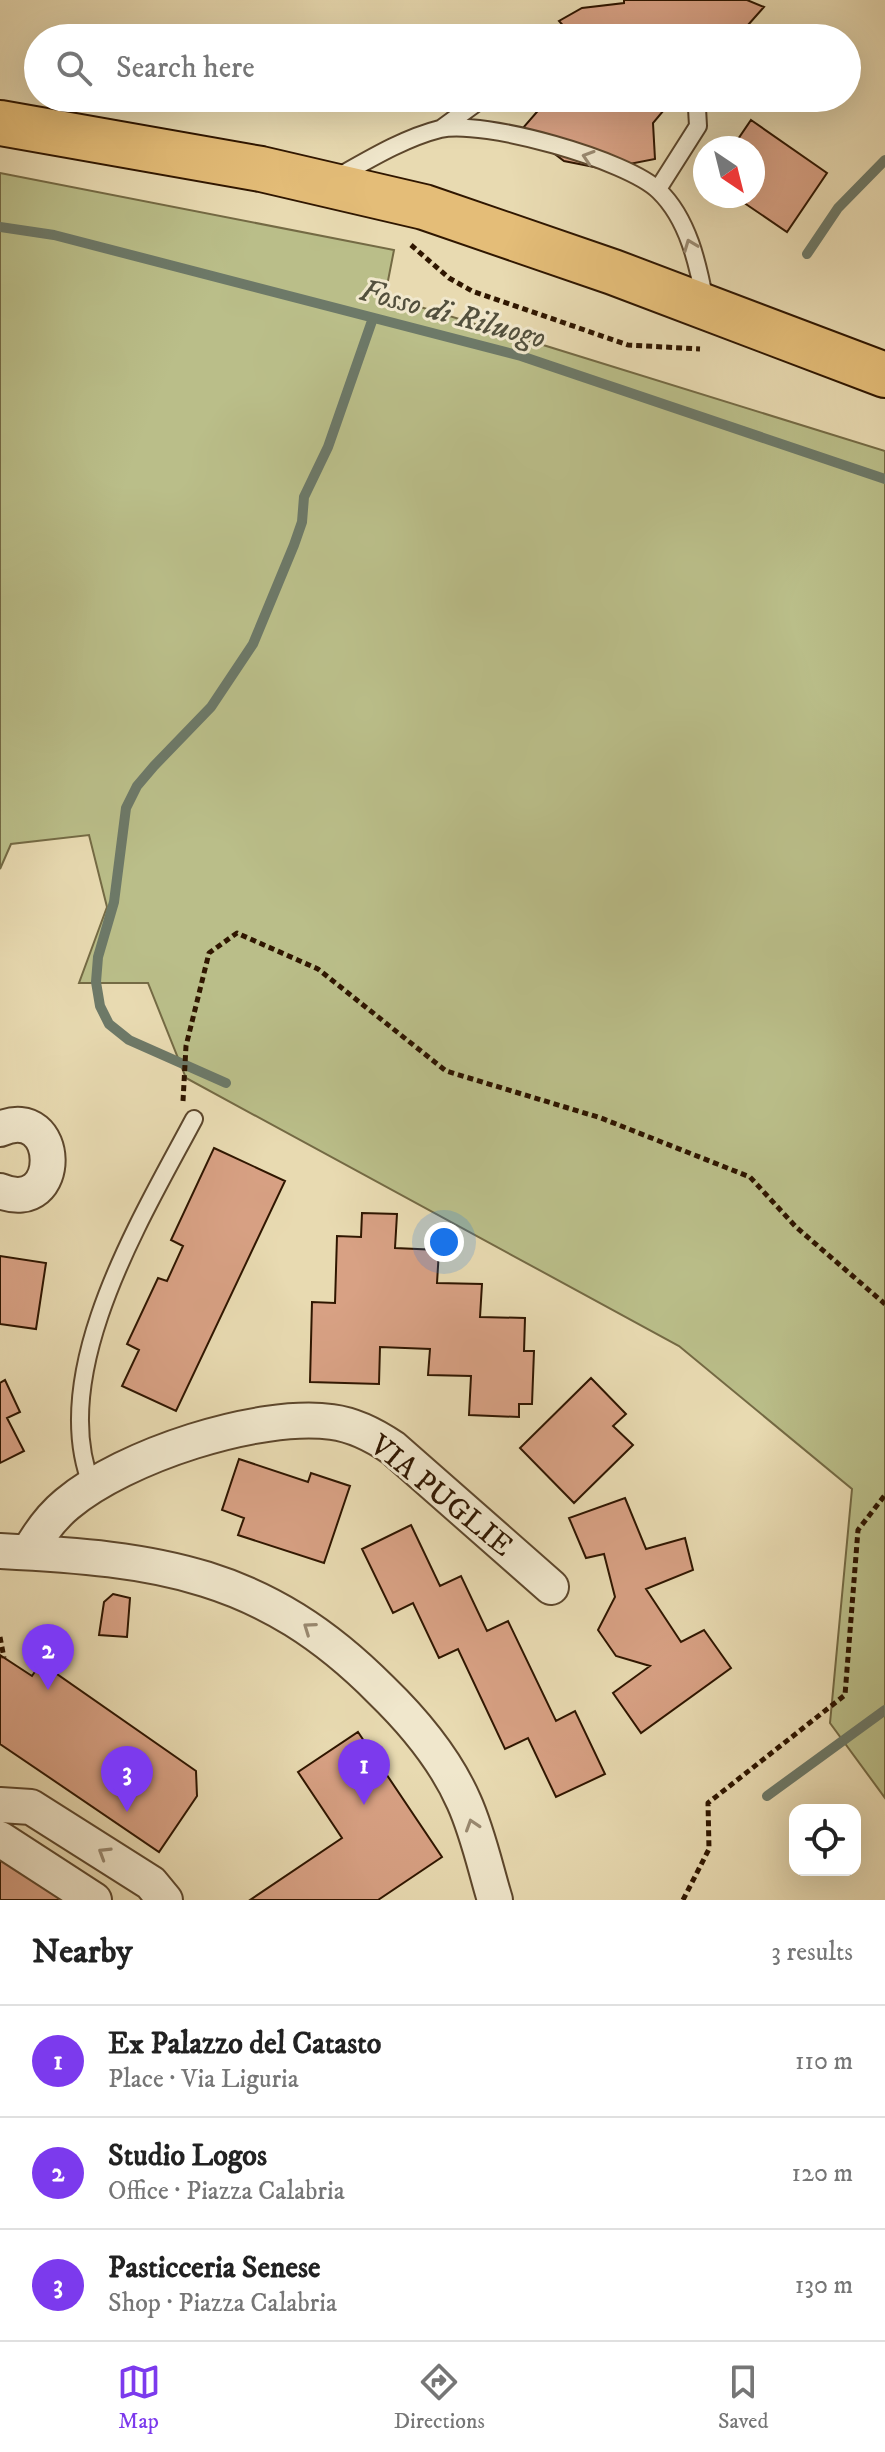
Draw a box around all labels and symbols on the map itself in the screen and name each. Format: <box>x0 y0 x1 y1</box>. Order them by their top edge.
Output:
north arrow <box>693 136 765 208</box>
one-way arrow <box>582 150 596 166</box>
one-way arrow <box>683 239 700 253</box>
water label: Fosso di Riluogo <box>355 271 550 359</box>
your location <box>424 1222 464 1262</box>
street label: VIA PUGLIE <box>361 1427 520 1565</box>
one-way arrow <box>304 1623 318 1638</box>
pin: 2 <box>22 1624 74 1690</box>
pin: 1 <box>338 1739 390 1805</box>
pin: 3 <box>101 1746 153 1812</box>
one-way arrow <box>465 1819 481 1833</box>
one-way arrow <box>99 1848 113 1863</box>

